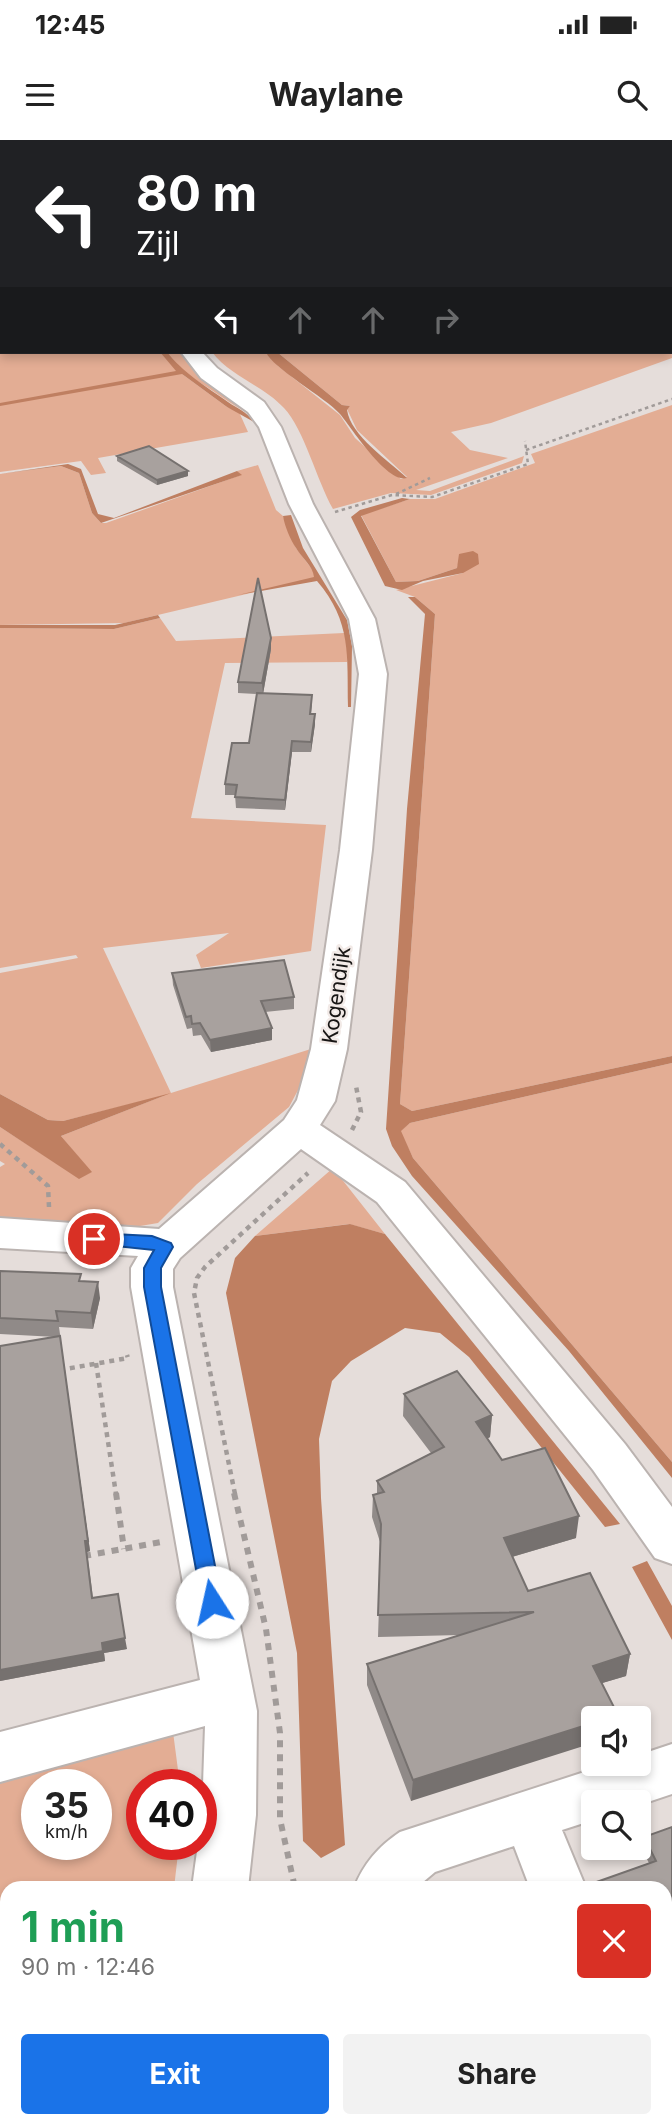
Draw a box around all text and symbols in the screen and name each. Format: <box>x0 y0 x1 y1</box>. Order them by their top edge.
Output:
text: 12:45 <box>35 9 105 40</box>
text: Waylane <box>269 75 403 114</box>
icon: menu <box>21 76 59 114</box>
icon: search <box>613 76 651 114</box>
text: 80 m <box>136 164 257 223</box>
icon: left <box>21 168 112 259</box>
text: Zijl <box>136 224 179 263</box>
icon: left <box>208 301 246 339</box>
icon: ahead <box>281 301 319 339</box>
icon: ahead <box>354 301 392 339</box>
icon: right <box>427 301 465 339</box>
street label: Kogendijk <box>317 944 355 1045</box>
pin <box>64 1209 124 1269</box>
icon: arrive <box>75 1220 113 1258</box>
position arrow <box>175 1565 249 1639</box>
map controls <box>581 1706 651 1860</box>
button: sound <box>581 1706 651 1776</box>
speed limit sign: 40 <box>126 1769 217 1860</box>
text: 35 <box>44 1784 89 1826</box>
button: search <box>581 1790 651 1860</box>
text: km/h <box>45 1821 88 1842</box>
text: 1 min <box>21 1901 125 1952</box>
button: close <box>577 1904 651 1978</box>
text: 90 m · 12:46 <box>21 1953 155 1981</box>
button: Exit <box>21 2034 329 2114</box>
button: Share <box>343 2034 651 2114</box>

